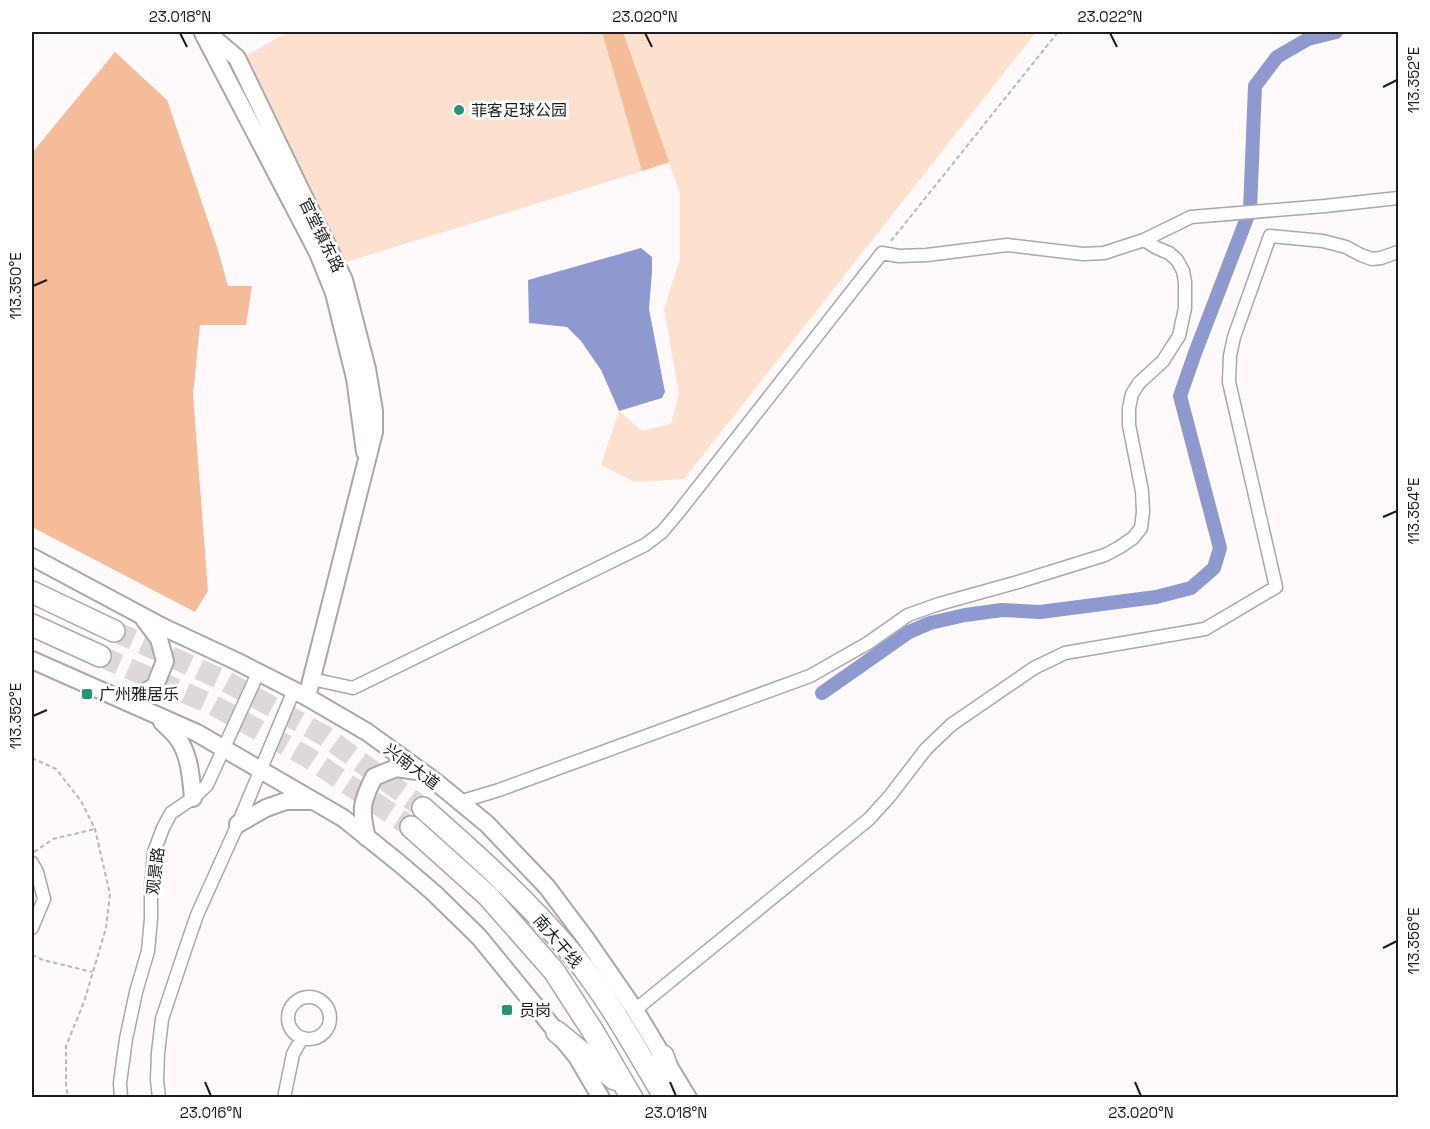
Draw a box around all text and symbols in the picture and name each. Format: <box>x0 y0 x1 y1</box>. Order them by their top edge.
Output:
text: 23.018°N <box>149 7 211 26</box>
text: 23.020°N <box>612 7 678 26</box>
text: 23.022°N <box>1078 7 1143 26</box>
text: 113.352°E <box>1404 47 1423 113</box>
place label: 菲客足球公园 <box>471 100 567 121</box>
marker: 菲客足球公园 <box>452 103 466 117</box>
street label: 官堂镇东路 <box>295 195 349 276</box>
text: 113.350°E <box>6 252 25 320</box>
text: 113.354°E <box>1404 478 1423 544</box>
text: 113.352°E <box>6 683 25 749</box>
place label: 广州雅居乐 <box>99 684 179 705</box>
marker: 广州雅居乐 <box>80 687 94 701</box>
street label: 兴南大道 <box>380 739 444 794</box>
street label: 观景路 <box>142 846 169 896</box>
text: 113.356°E <box>1404 908 1423 974</box>
street label: 南大干线 <box>529 910 587 972</box>
place label: 员岗 <box>519 1000 551 1021</box>
marker: 员岗 <box>500 1003 514 1017</box>
text: 23.016°N <box>180 1103 242 1122</box>
text: 23.018°N <box>645 1103 707 1122</box>
text: 23.020°N <box>1108 1103 1174 1122</box>

